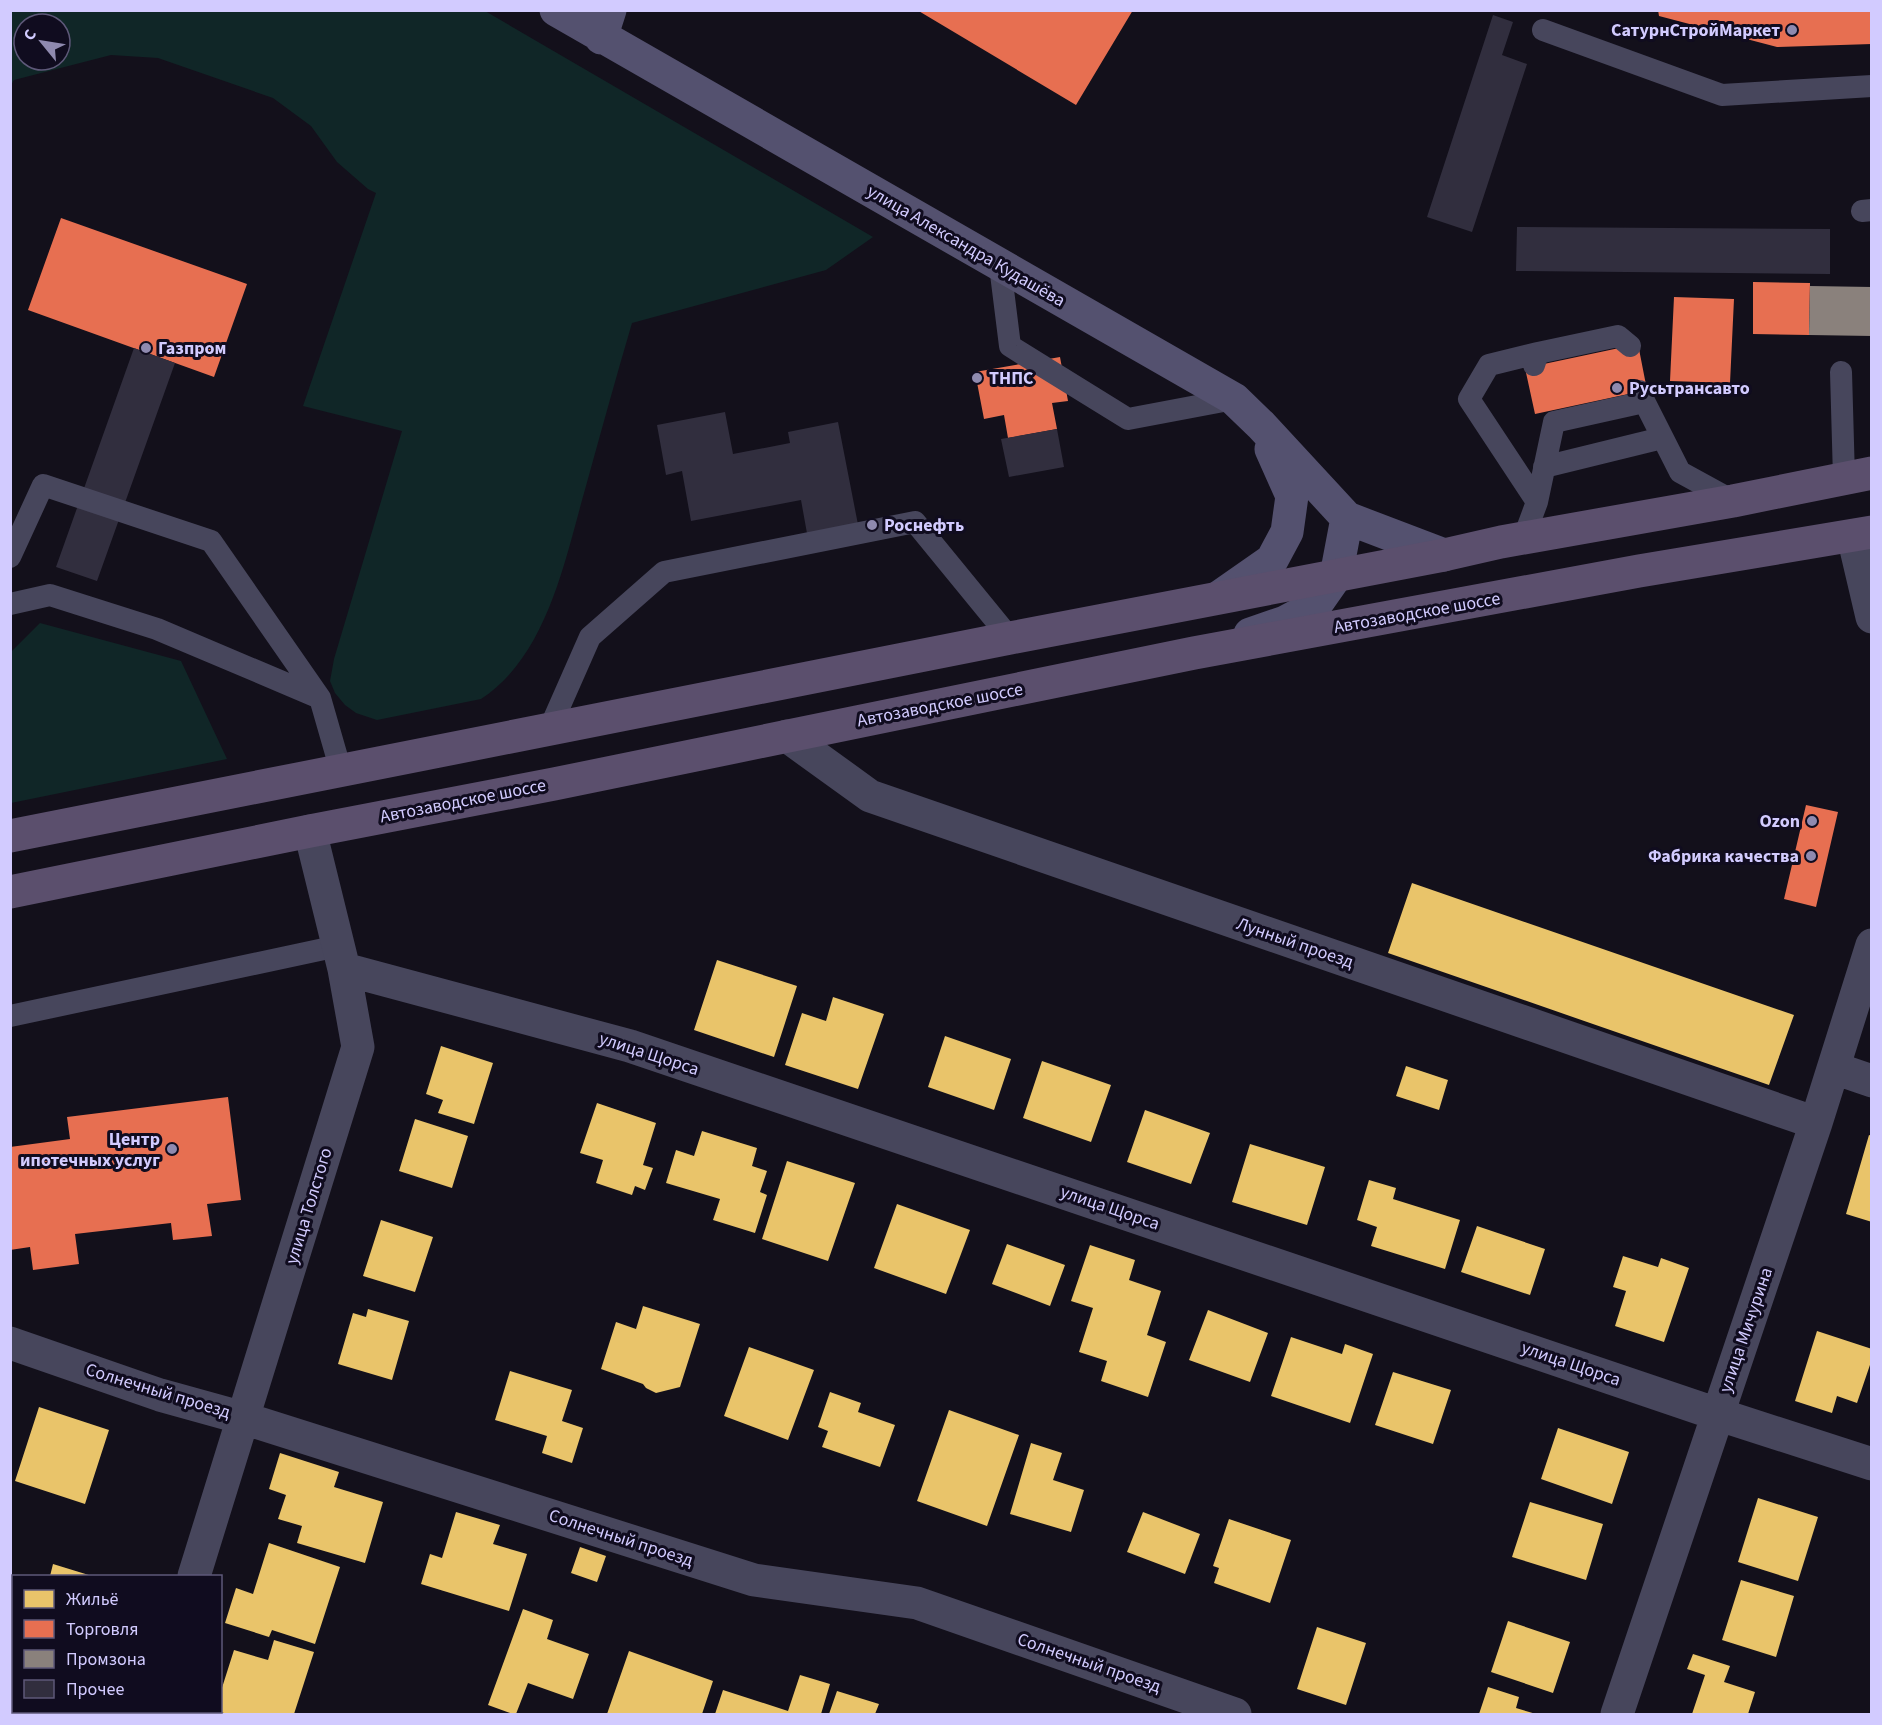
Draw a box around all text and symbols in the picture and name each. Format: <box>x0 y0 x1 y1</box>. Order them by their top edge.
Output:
north arrow <box>12 12 72 72</box>
place label: СатурнСтройМаркет <box>1611 18 1780 43</box>
marker: СатурнСтройМаркет <box>1785 23 1799 37</box>
text: С <box>18 25 42 45</box>
street label: улица Александра Кудашёва <box>862 179 1070 313</box>
place label: Газпром <box>158 336 226 361</box>
marker: Газпром <box>139 341 153 355</box>
place label: ТНПС <box>989 366 1034 391</box>
marker: ТНПС <box>970 371 984 385</box>
place label: Русьтрансавто <box>1629 376 1750 401</box>
marker: Русьтрансавто <box>1610 381 1624 395</box>
place label: Роснефть <box>884 513 964 538</box>
marker: Роснефть <box>865 518 879 532</box>
street label: Автозаводское шоссе <box>1332 586 1502 640</box>
street label: Автозаводское шоссе <box>855 677 1025 733</box>
street label: Автозаводское шоссе <box>378 773 548 829</box>
place label: Ozon <box>1760 809 1800 834</box>
marker: Ozon <box>1805 814 1819 828</box>
place label: Фабрика качества <box>1648 844 1799 869</box>
marker: Фабрика качества <box>1804 849 1818 863</box>
street label: Лунный проезд <box>1233 911 1357 975</box>
street label: улица Щорса <box>596 1026 702 1082</box>
place label: Центр ипотечных услуг <box>20 1127 160 1173</box>
marker: Центр ипотечных услуг <box>165 1142 179 1156</box>
street label: улица Толстого <box>279 1145 339 1267</box>
street label: улица Щорса <box>1057 1179 1163 1237</box>
street label: улица Мичурина <box>1713 1264 1779 1396</box>
street label: улица Щорса <box>1518 1335 1624 1393</box>
street label: Солнечный проезд <box>82 1357 234 1425</box>
street label: Солнечный проезд <box>546 1503 697 1573</box>
legend <box>12 1575 222 1713</box>
text: Жильё <box>66 1587 119 1612</box>
text: Торговля <box>66 1617 139 1642</box>
street label: Солнечный проезд <box>1014 1627 1165 1699</box>
text: Промзона <box>66 1647 146 1672</box>
text: Прочее <box>66 1677 124 1702</box>

